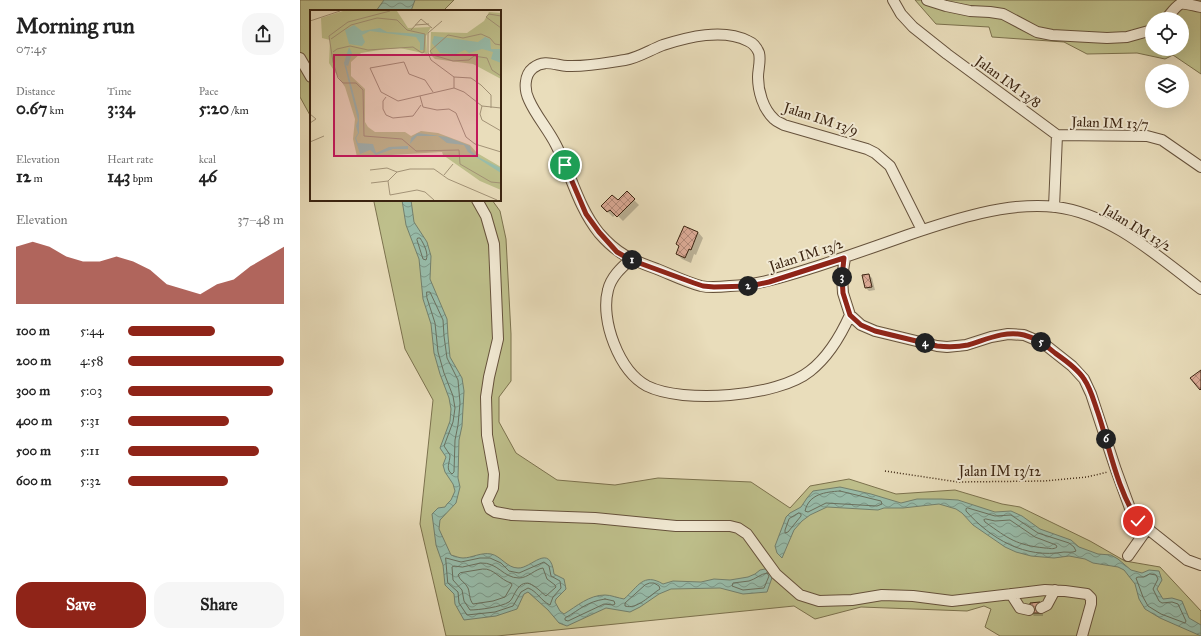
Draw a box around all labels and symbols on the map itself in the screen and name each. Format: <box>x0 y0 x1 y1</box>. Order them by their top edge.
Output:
inset map <box>310 10 501 201</box>
street label: Jalan IM 13/8 <box>970 51 1044 112</box>
street label: Jalan IM 13/9 <box>779 98 860 140</box>
street label: Jalan IM 13/7 <box>1069 113 1149 134</box>
pin <box>548 148 582 182</box>
street label: Jalan IM 13/2 <box>1097 200 1174 256</box>
street label: Jalan IM 13/2 <box>767 235 845 275</box>
pin: 1 <box>622 250 642 270</box>
pin: 3 <box>832 267 852 287</box>
pin: 2 <box>738 276 758 296</box>
pin: 5 <box>1031 332 1051 352</box>
pin: 4 <box>915 333 935 353</box>
pin: 6 <box>1096 429 1116 449</box>
street label: Jalan IM 13/12 <box>957 463 1041 481</box>
pin <box>1121 504 1155 538</box>

